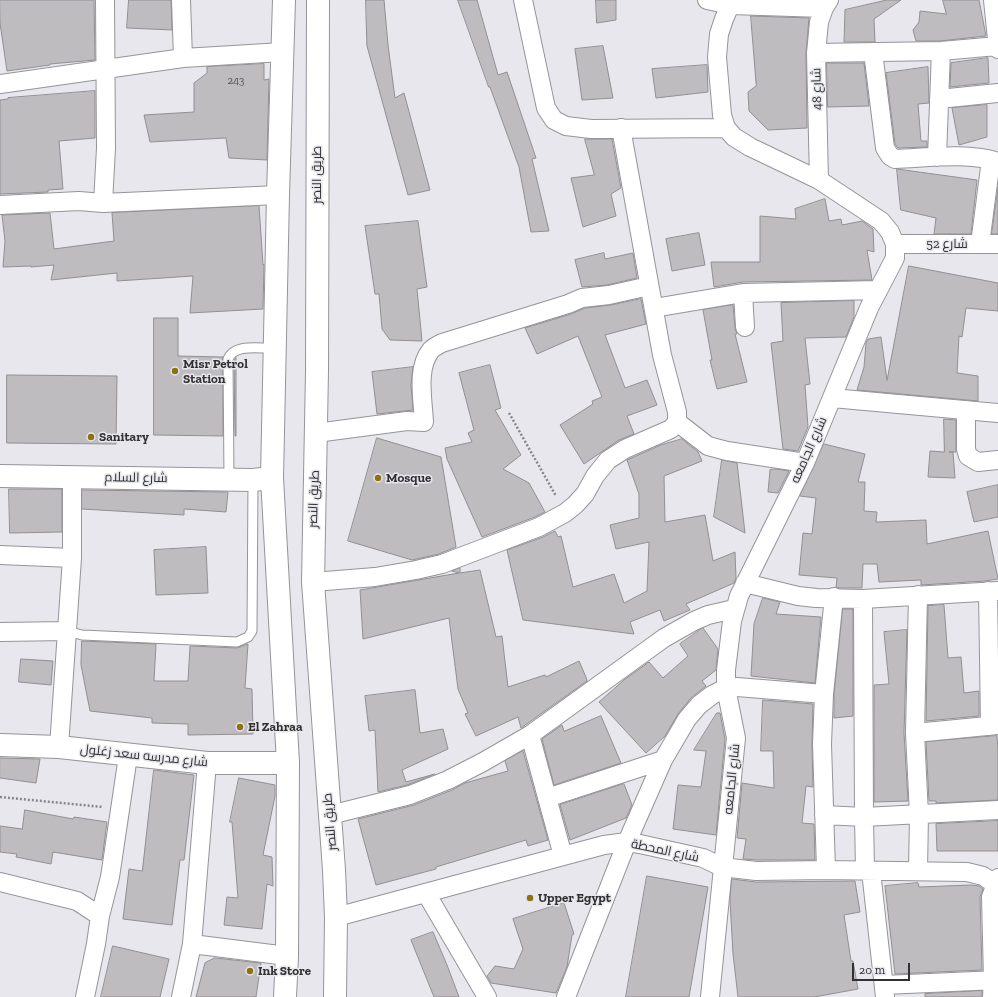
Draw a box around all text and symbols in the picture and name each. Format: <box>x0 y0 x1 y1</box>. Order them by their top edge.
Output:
street label: شارع 48 <box>809 68 825 110</box>
house number: 243 <box>228 74 244 88</box>
street label: طريق النصر <box>309 146 325 204</box>
street label: شارع 52 <box>926 236 968 252</box>
place label: Misr Petrol Station <box>183 356 248 387</box>
marker: Misr Petrol Station <box>170 366 180 376</box>
street label: شارع الجامعه <box>787 414 831 486</box>
place label: Sanitary <box>99 429 149 445</box>
marker: Sanitary <box>86 432 96 442</box>
street label: شارع السلام <box>104 470 168 486</box>
street label: طريق النصر <box>305 470 323 528</box>
place label: Mosque <box>386 470 431 486</box>
marker: Mosque <box>373 473 383 483</box>
place label: El Zahraa <box>248 719 303 735</box>
marker: El Zahraa <box>235 722 245 732</box>
street label: شارع مدرسه سعد زغلول <box>79 742 209 770</box>
street label: شارع الجامعه <box>721 743 743 815</box>
street label: طريق النصر <box>320 792 340 852</box>
street label: شارع المحطة <box>630 836 700 866</box>
place label: Upper Egypt <box>538 890 611 906</box>
marker: Upper Egypt <box>525 893 535 903</box>
scale bar <box>854 955 912 981</box>
place label: Ink Store <box>258 963 311 979</box>
text: 20 m <box>859 963 885 977</box>
marker: Ink Store <box>245 966 255 976</box>

